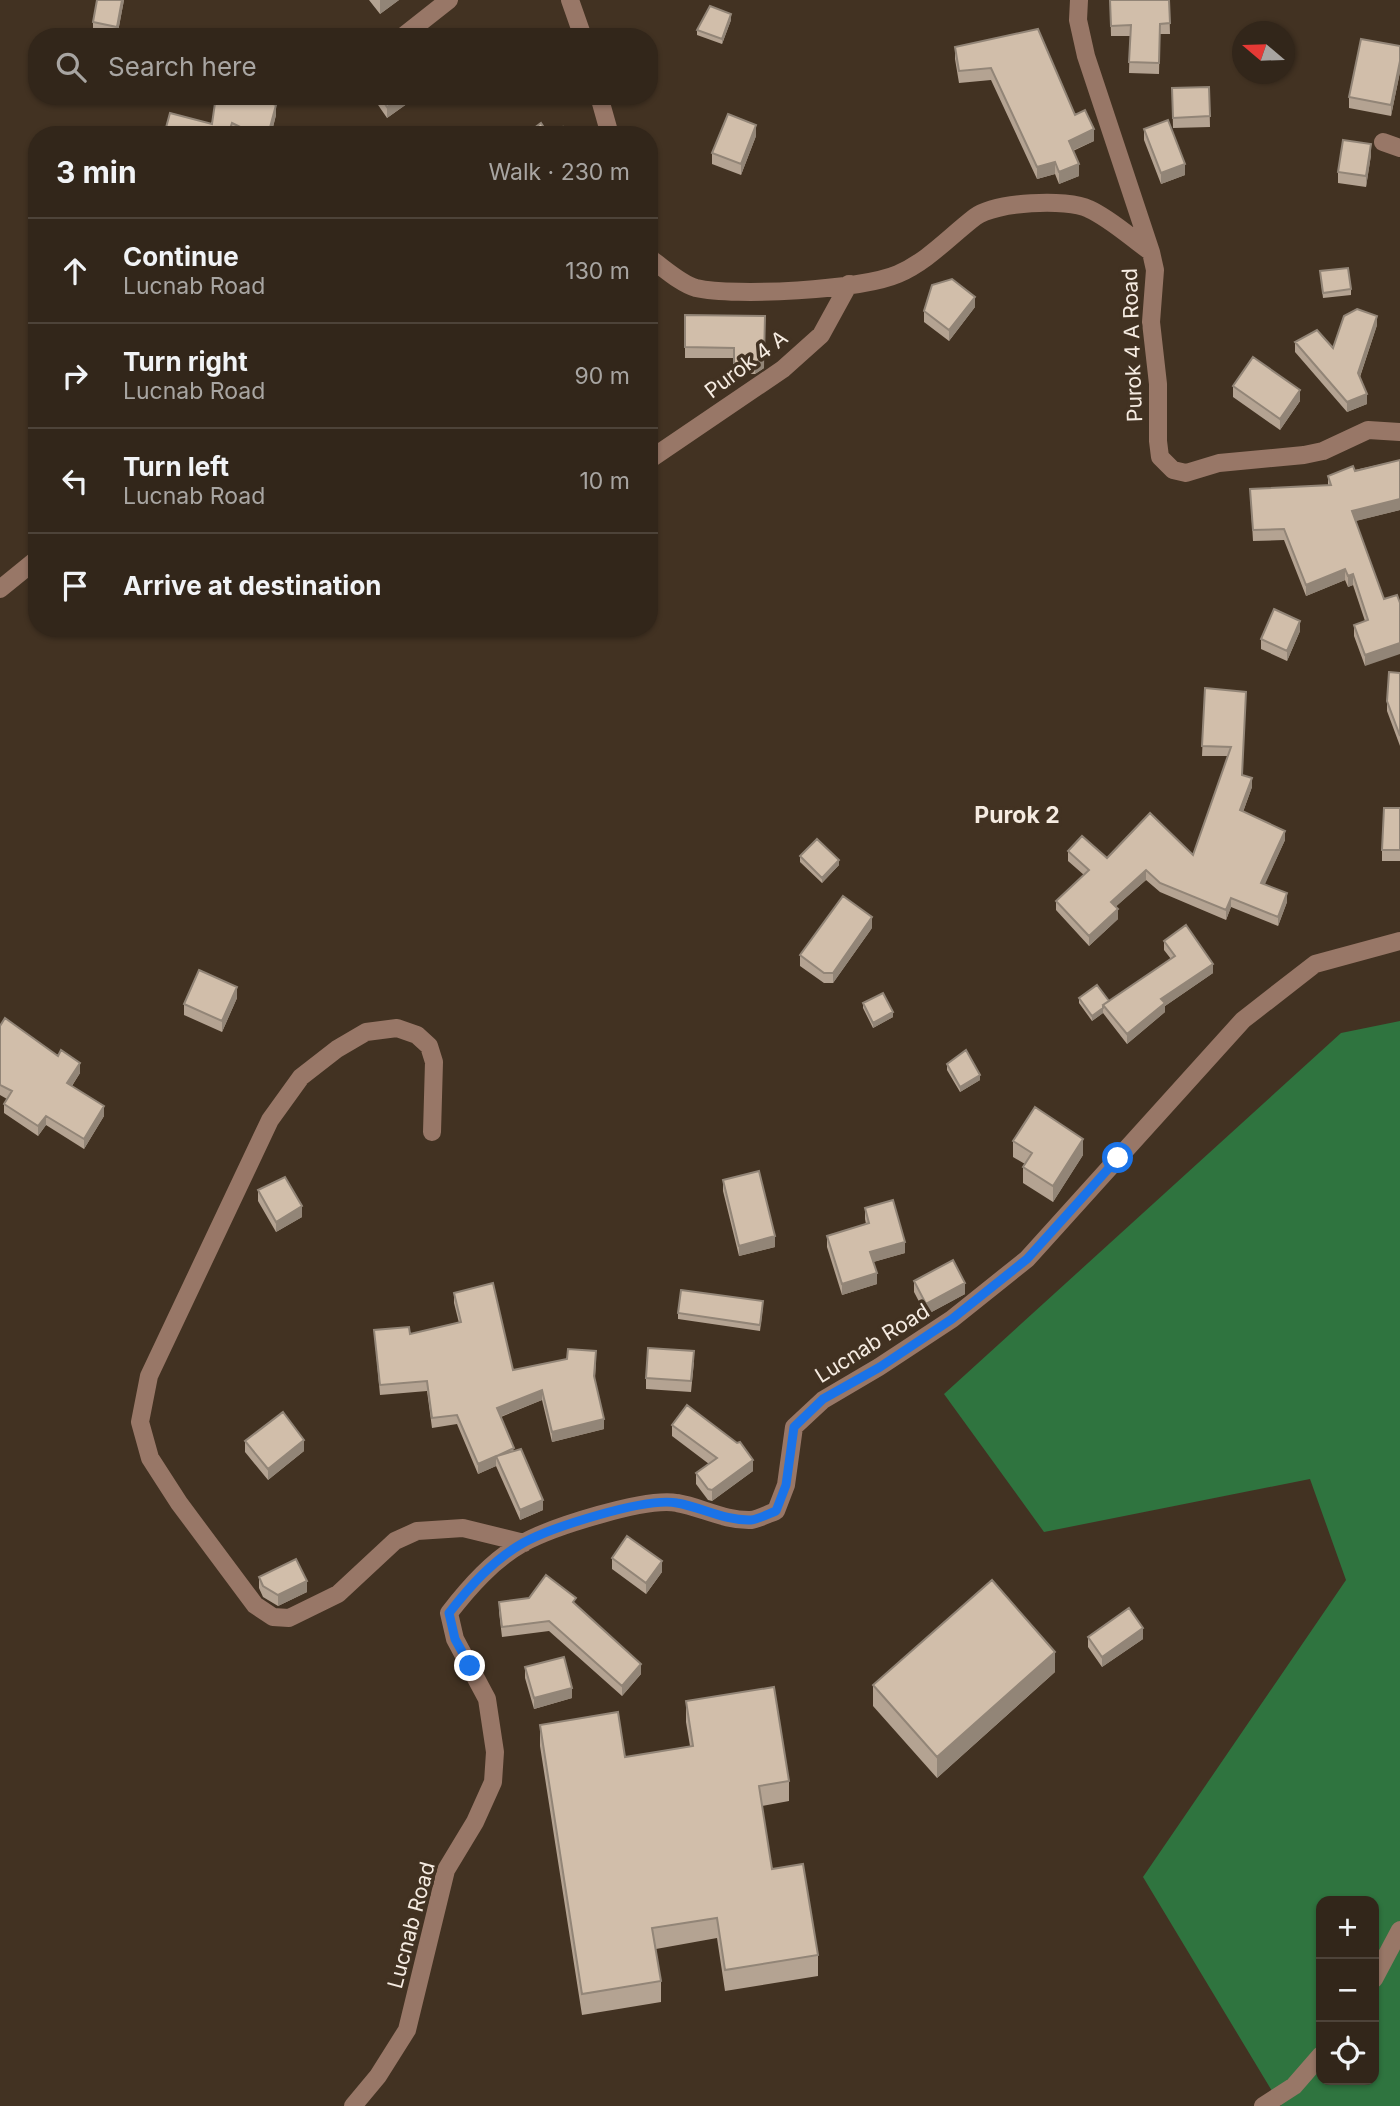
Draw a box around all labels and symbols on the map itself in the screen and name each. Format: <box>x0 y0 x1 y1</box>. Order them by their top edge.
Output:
north arrow <box>1232 21 1295 84</box>
street label: Purok 4 A Road <box>1117 268 1147 422</box>
street label: Purok 4 A <box>700 325 792 403</box>
district label: Purok 2 <box>974 801 1060 829</box>
route start <box>1102 1142 1133 1173</box>
street label: Lucnab Road <box>810 1298 934 1388</box>
route end <box>454 1650 485 1681</box>
street label: Lucnab Road <box>382 1859 440 1991</box>

